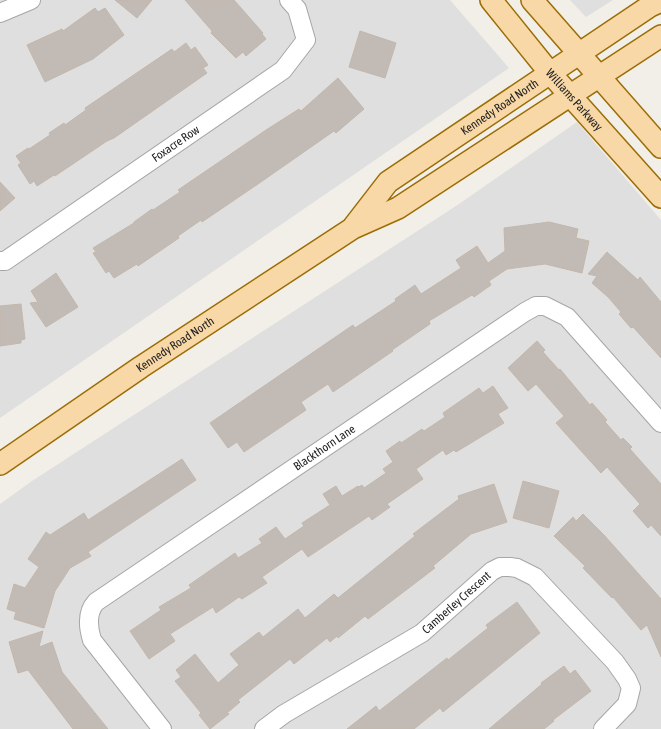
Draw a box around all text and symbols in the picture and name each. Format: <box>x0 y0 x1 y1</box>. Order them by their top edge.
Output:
street label: Williams Parkway <box>543 66 605 134</box>
street label: Kennedy Road North <box>458 76 541 138</box>
street label: Foxacre Row <box>149 123 202 165</box>
street label: Kennedy Road North <box>133 314 217 375</box>
street label: Blackthorn Lane <box>291 422 358 474</box>
street label: Camberley Crescent <box>419 568 494 637</box>

